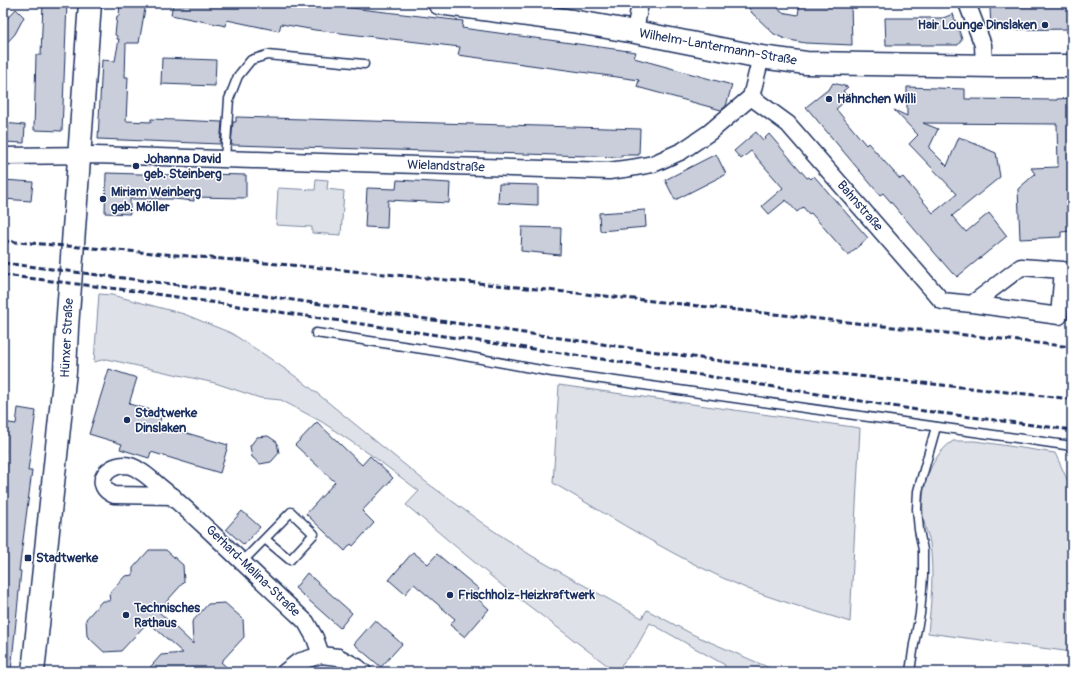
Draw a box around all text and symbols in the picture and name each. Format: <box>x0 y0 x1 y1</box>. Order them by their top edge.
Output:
place label: Hair Lounge Dinslaken <box>918 17 1038 33</box>
marker: Hair Lounge Dinslaken <box>1040 20 1050 30</box>
street label: Wilhelm-Lantermann-Straße <box>638 25 799 69</box>
place label: Hähnchen Willi <box>837 91 917 107</box>
marker: Hähnchen Willi <box>824 94 834 104</box>
place label: Johanna David geb. Steinberg <box>144 151 222 182</box>
street label: Wielandstraße <box>407 157 486 175</box>
marker: Johanna David geb. Steinberg <box>131 161 141 171</box>
street label: Bahnstraße <box>834 177 887 235</box>
place label: Miriam Weinberg geb. Möller <box>111 184 202 215</box>
marker: Miriam Weinberg geb. Möller <box>98 194 108 204</box>
street label: Hünxer Straße <box>57 297 77 378</box>
place label: Stadtwerke Dinslaken <box>135 405 198 436</box>
marker: Stadtwerke Dinslaken <box>122 415 132 425</box>
street label: Gerhard-Malina-Straße <box>203 522 304 620</box>
place label: Stadtwerke <box>36 550 99 566</box>
marker: Stadtwerke <box>23 553 33 563</box>
place label: Frischholz-Heizkraftwerk <box>458 587 595 603</box>
marker: Frischholz-Heizkraftwerk <box>445 590 455 600</box>
place label: Technisches Rathaus <box>133 600 200 631</box>
marker: Technisches Rathaus <box>121 610 131 620</box>

